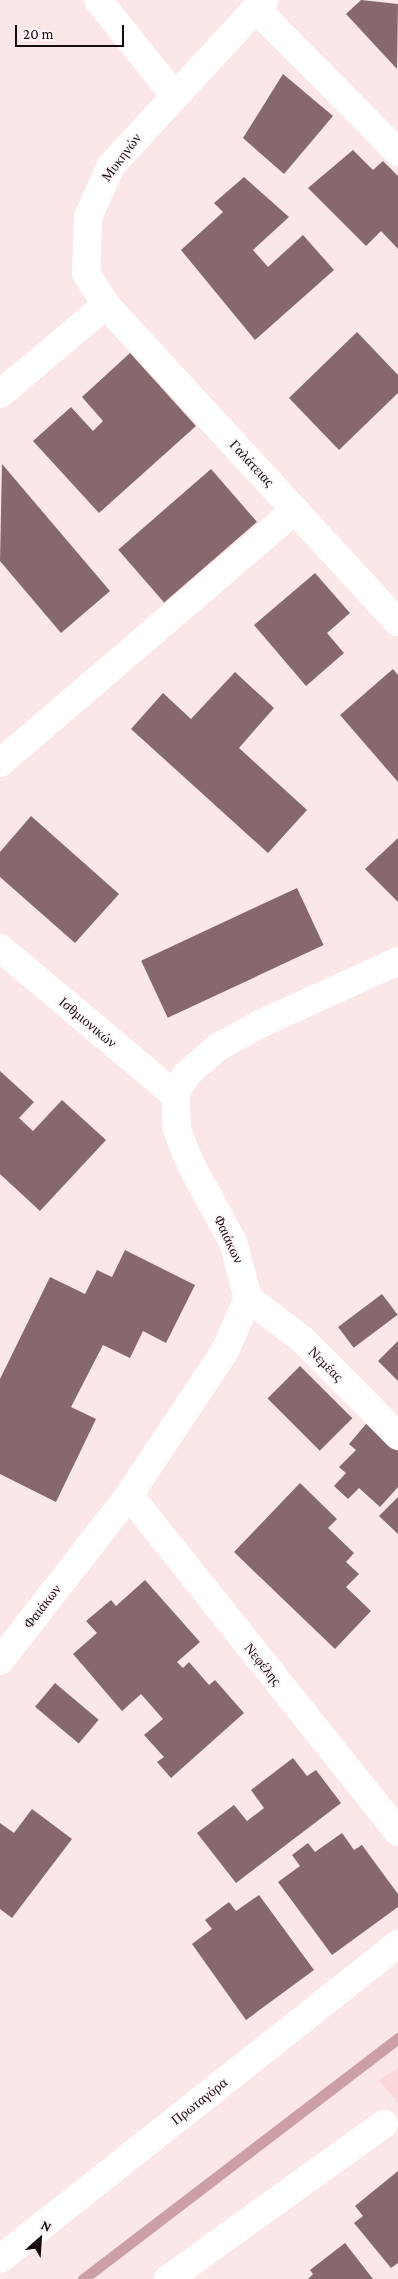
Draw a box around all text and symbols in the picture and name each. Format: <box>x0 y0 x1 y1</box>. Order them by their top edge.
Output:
scale bar <box>18 15 126 47</box>
text: 20 m <box>23 26 54 42</box>
street label: Μυκηνών <box>98 130 144 184</box>
street label: Γαλάτειας <box>226 436 278 490</box>
street label: Ισθμιονικών <box>56 993 120 1051</box>
street label: Φαιάκων <box>211 1212 247 1266</box>
street label: Νεμέας <box>305 1343 347 1385</box>
street label: Φαιάκων <box>20 1581 64 1631</box>
street label: Νεφέλης <box>241 1639 285 1689</box>
street label: Πρωταγόρα <box>168 2074 230 2128</box>
north arrow <box>15 2214 65 2264</box>
text: N <box>39 2216 54 2235</box>

